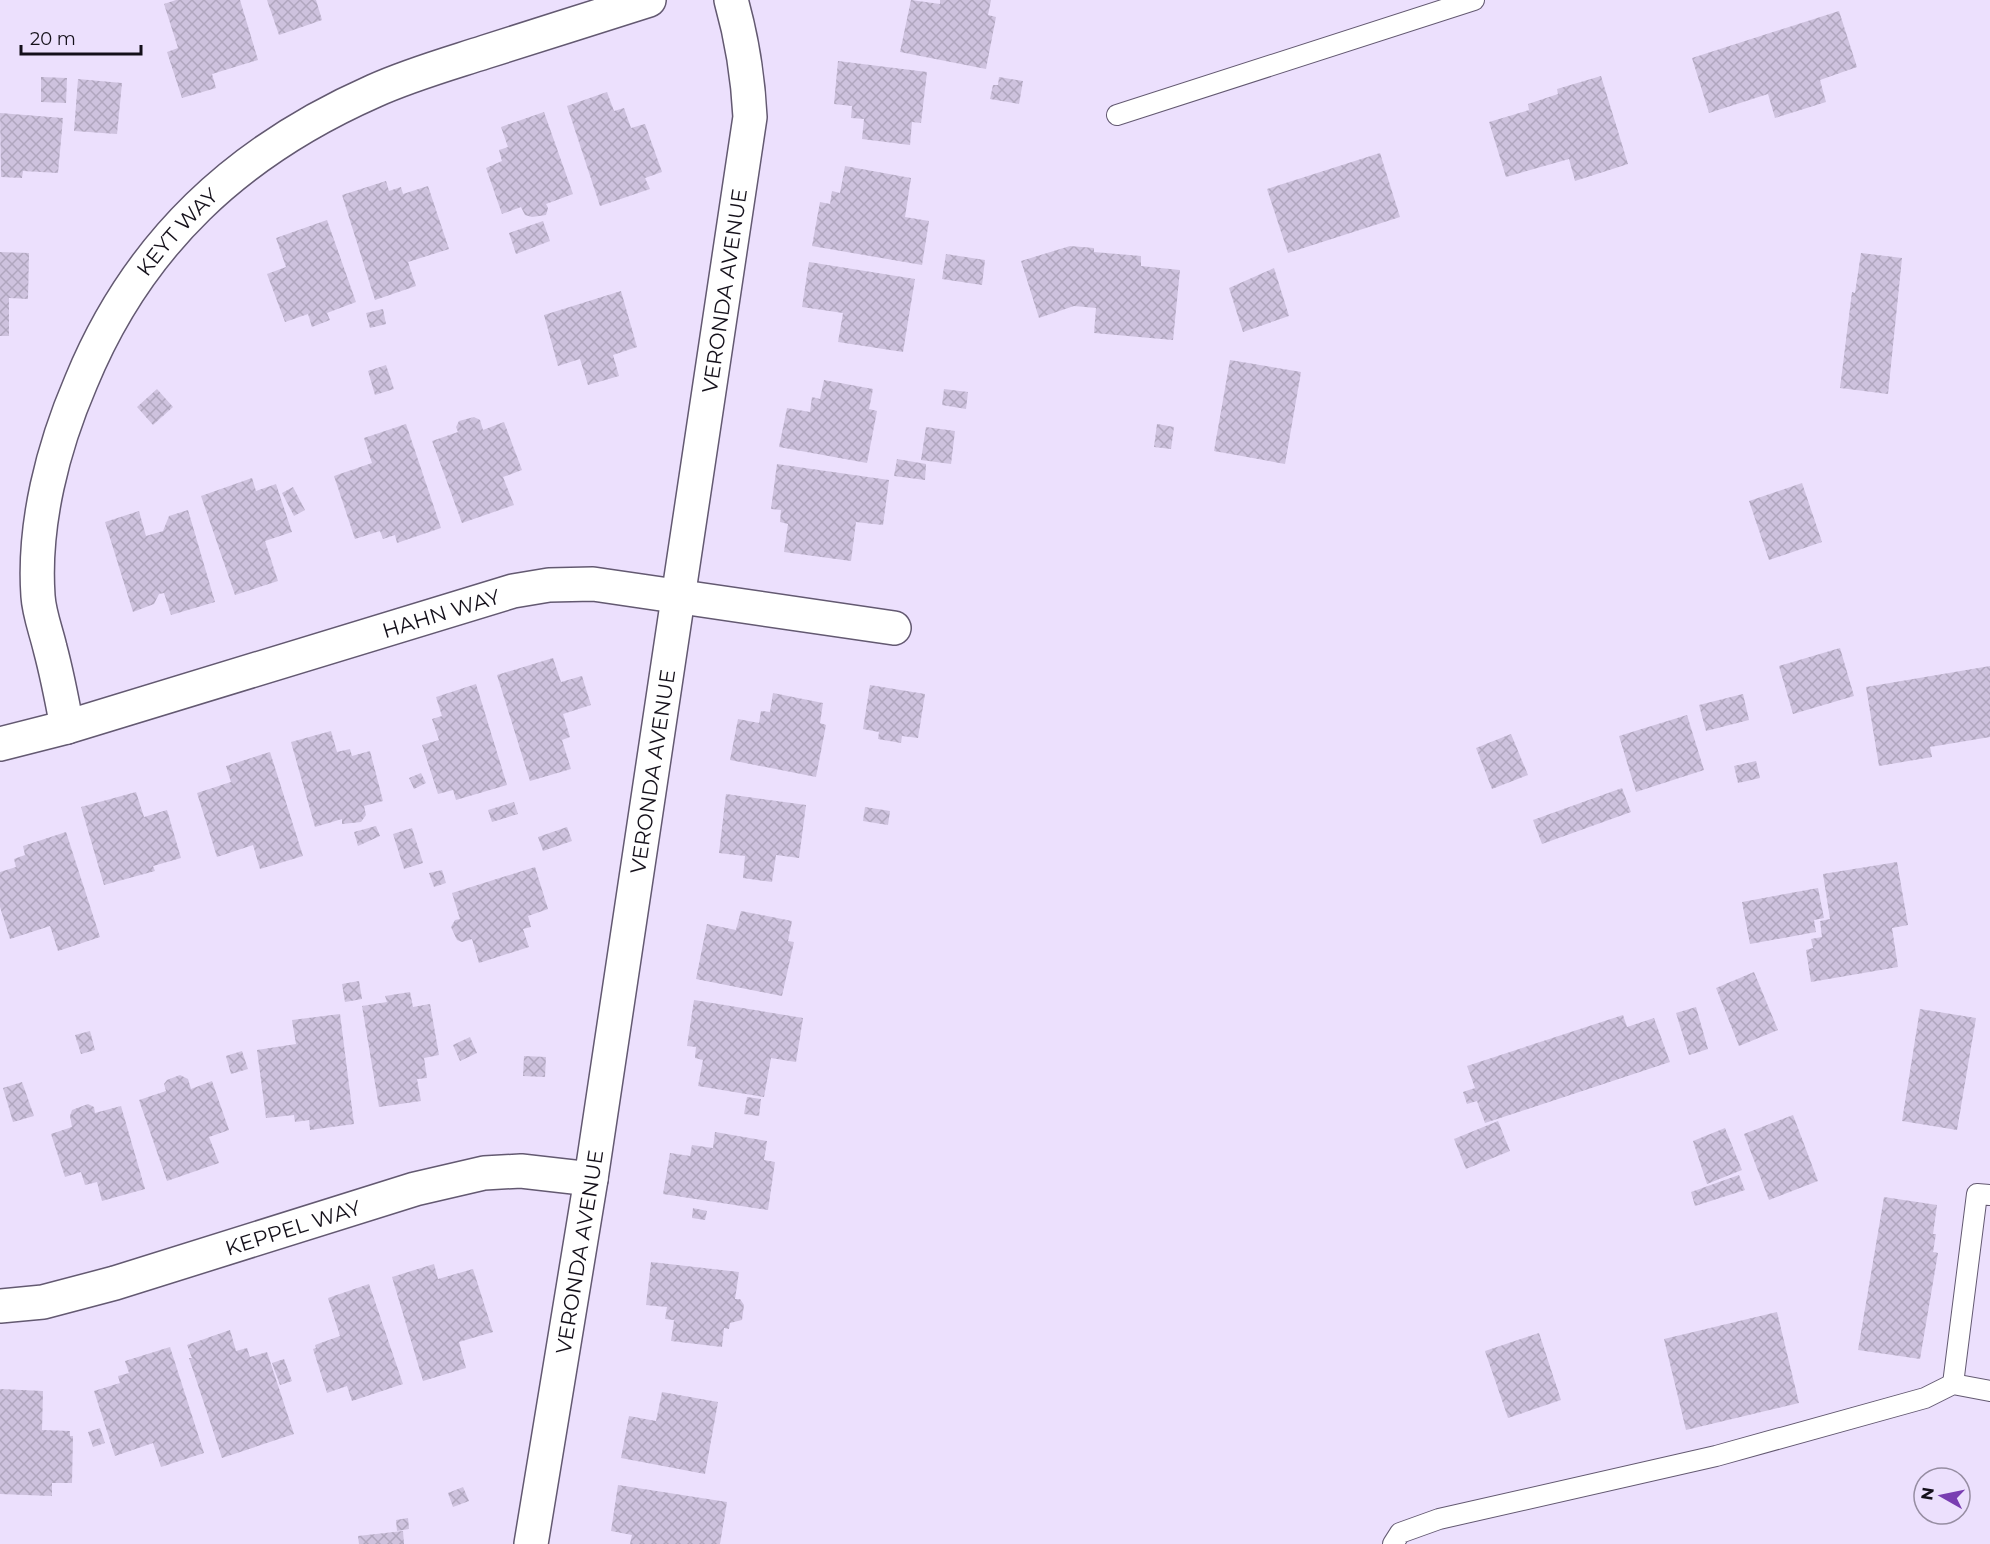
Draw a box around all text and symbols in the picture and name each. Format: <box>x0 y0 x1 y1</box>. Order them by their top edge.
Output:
scale bar <box>21 18 141 56</box>
text: 20 m <box>30 28 76 50</box>
street label: KEYT WAY <box>131 182 223 280</box>
street label: VERONDA AVENUE <box>696 187 752 395</box>
street label: HAHN WAY <box>379 583 503 643</box>
street label: VERONDA AVENUE <box>624 667 680 875</box>
street label: VERONDA AVENUE <box>550 1148 608 1356</box>
street label: KEPPEL WAY <box>222 1194 364 1260</box>
north arrow <box>1912 1466 1972 1526</box>
text: N <box>1917 1486 1938 1502</box>

